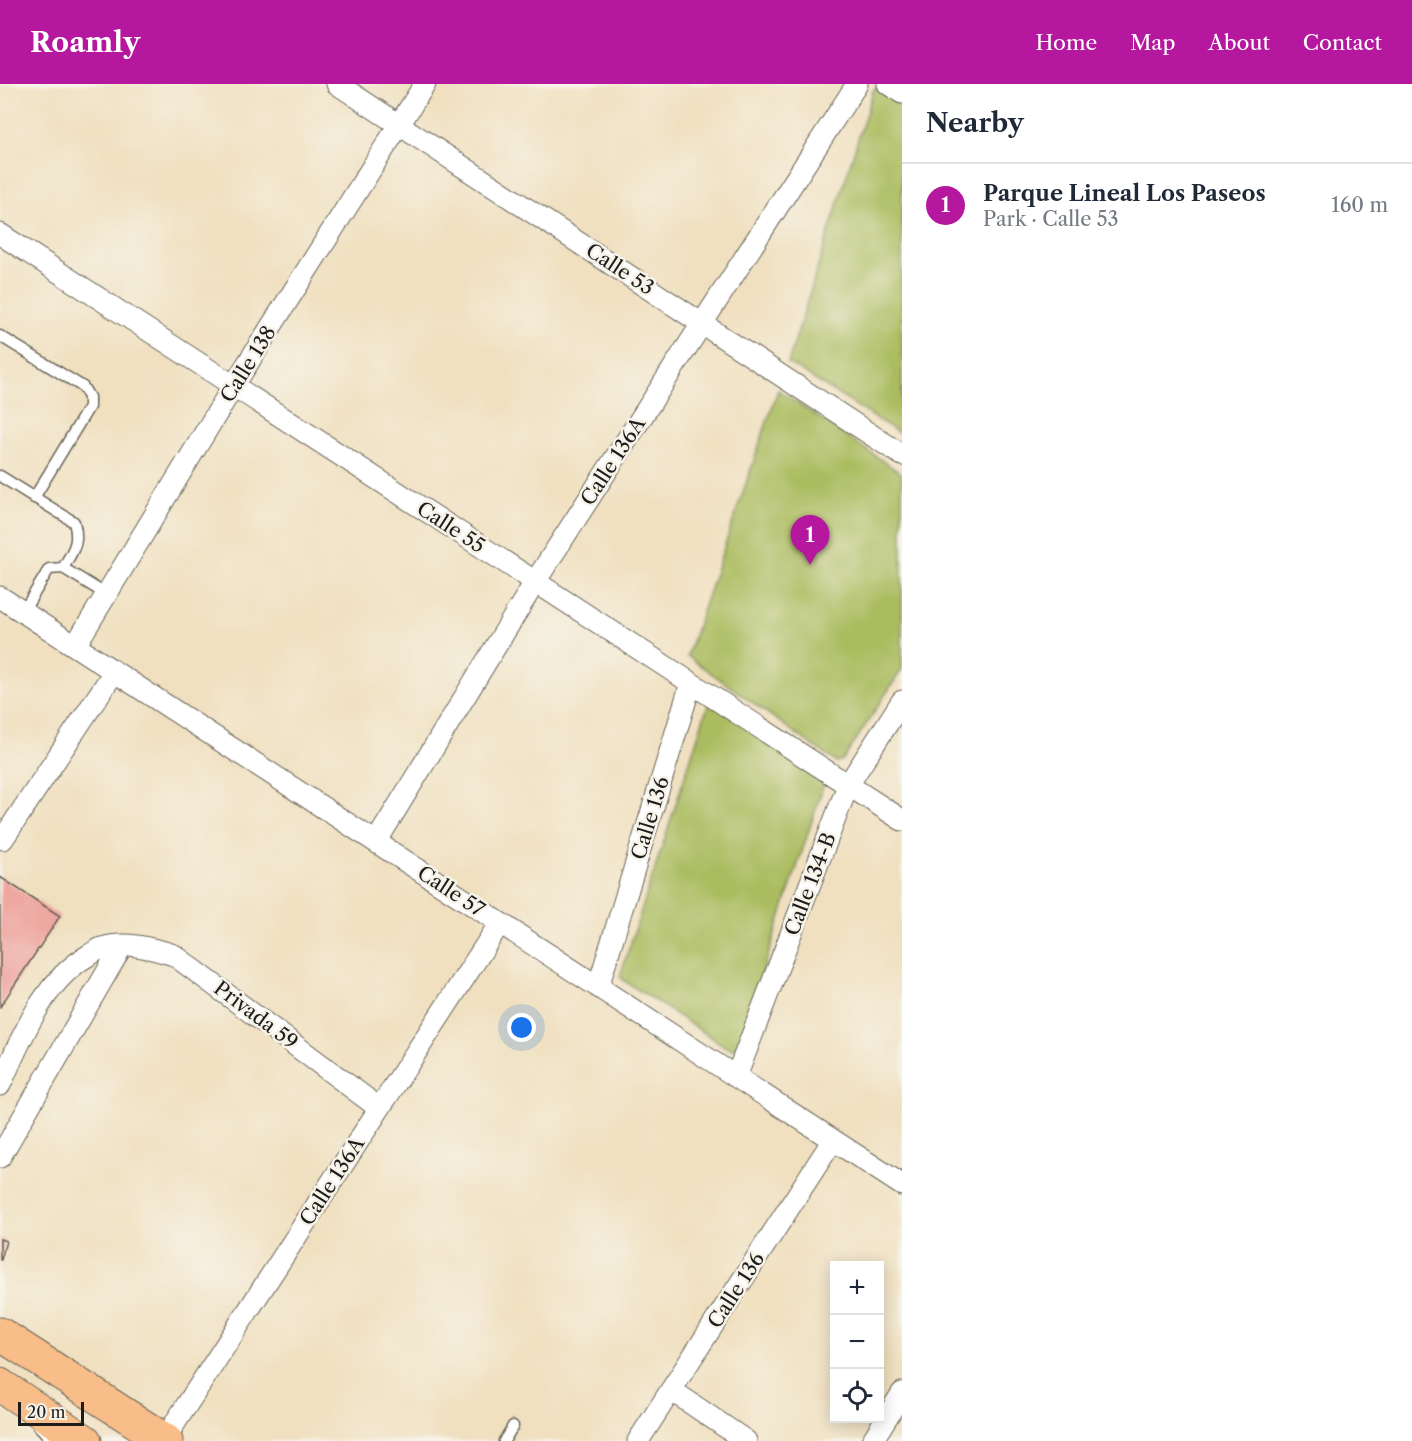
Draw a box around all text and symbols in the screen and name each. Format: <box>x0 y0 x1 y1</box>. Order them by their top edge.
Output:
text: Roamly <box>30 25 140 59</box>
text: Home <box>1036 30 1097 55</box>
text: Map <box>1130 30 1175 55</box>
text: About <box>1208 30 1270 55</box>
text: Contact <box>1303 30 1382 55</box>
text: Nearby <box>926 107 1024 139</box>
text: Parque Lineal Los Paseos <box>983 180 1266 207</box>
text: 1 <box>941 193 950 217</box>
text: 160 m <box>1331 193 1388 217</box>
text: Park · Calle 53 <box>983 207 1119 231</box>
street label: Calle 53 <box>581 238 659 300</box>
street label: Calle 138 <box>215 321 281 407</box>
street label: Calle 136A <box>576 411 651 510</box>
street label: Calle 55 <box>413 496 489 558</box>
pin: 1 <box>790 516 830 565</box>
street label: Calle 136 <box>626 774 674 862</box>
street label: Calle 134-B <box>779 829 841 939</box>
street label: Calle 57 <box>413 860 489 922</box>
street label: Privada 59 <box>209 976 303 1054</box>
your location <box>507 1013 536 1042</box>
street label: Calle 136A <box>295 1131 370 1230</box>
street label: Calle 136 <box>703 1248 769 1332</box>
map controls <box>830 1261 884 1423</box>
button: + <box>830 1261 884 1315</box>
button: − <box>830 1315 884 1369</box>
button: locate <box>830 1369 884 1423</box>
scale bar <box>18 1399 84 1426</box>
text: 20 m <box>27 1402 66 1422</box>

